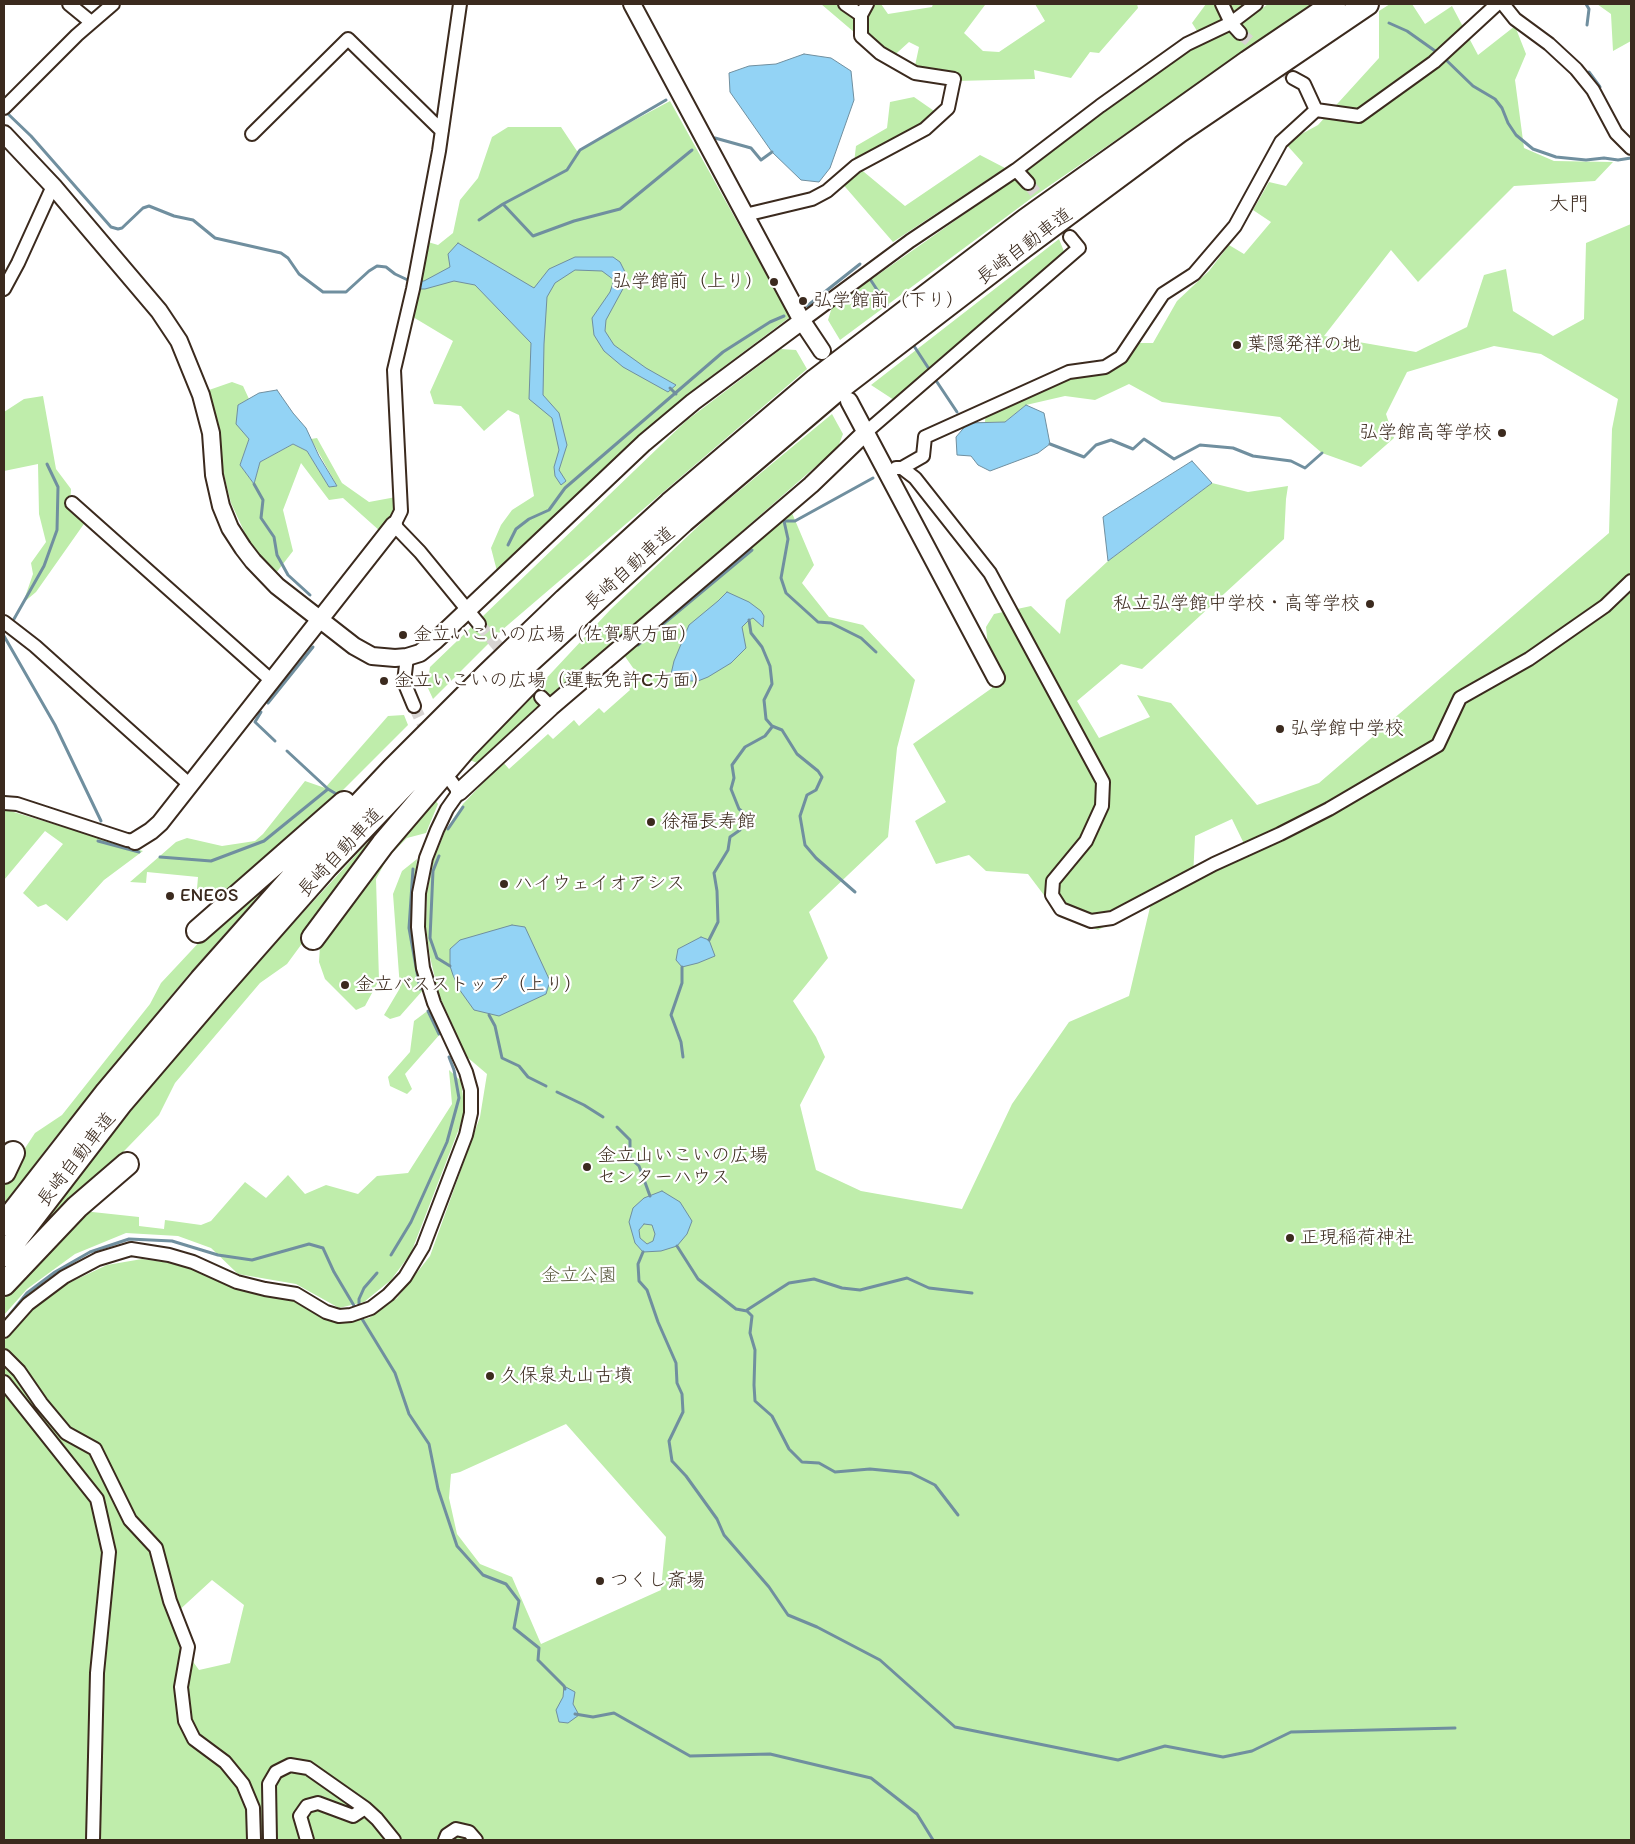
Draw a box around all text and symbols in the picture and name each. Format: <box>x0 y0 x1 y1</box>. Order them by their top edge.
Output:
district label: 大門 <box>1549 193 1589 217</box>
street label: 長崎自動車道 <box>973 204 1077 290</box>
place label: 弘学館前（上り） <box>612 271 764 293</box>
marker: 弘学館前（上り） <box>768 276 780 288</box>
place label: 弘学館前（下り） <box>813 290 965 312</box>
marker: 弘学館前（下り） <box>797 295 809 307</box>
place label: 葉隠発祥の地 <box>1247 334 1361 356</box>
marker: 葉隠発祥の地 <box>1231 339 1243 351</box>
place label: 弘学館高等学校 <box>1359 422 1492 444</box>
marker: 弘学館高等学校 <box>1496 427 1508 439</box>
street label: 長崎自動車道 <box>580 522 680 616</box>
place label: 私立弘学館中学校・高等学校 <box>1113 593 1360 615</box>
marker: 私立弘学館中学校・高等学校 <box>1364 598 1376 610</box>
place label: 金立いこいの広場（佐賀駅方面） <box>413 624 698 646</box>
marker: 金立いこいの広場（佐賀駅方面） <box>397 629 409 641</box>
place label: 金立いこいの広場（運転免許C方面） <box>394 670 710 692</box>
marker: 金立いこいの広場（運転免許C方面） <box>378 675 390 687</box>
place label: 弘学館中学校 <box>1290 718 1404 740</box>
marker: 弘学館中学校 <box>1274 723 1286 735</box>
street label: 長崎自動車道 <box>294 804 388 902</box>
place label: 徐福長寿館 <box>661 811 756 833</box>
marker: 徐福長寿館 <box>645 816 657 828</box>
place label: ハイウェイオアシス <box>514 873 685 895</box>
marker: ハイウェイオアシス <box>498 878 510 890</box>
place label: ENEOS <box>180 885 238 907</box>
marker: ENEOS <box>164 890 176 902</box>
place label: 金立バスストップ（上り） <box>355 974 583 996</box>
marker: 金立バスストップ（上り） <box>339 979 351 991</box>
street label: 長崎自動車道 <box>33 1108 121 1212</box>
place label: 金立山いこいの広場 センターハウス <box>597 1145 768 1189</box>
marker: 金立山いこいの広場 センターハウス <box>581 1161 593 1173</box>
place label: 正現稲荷神社 <box>1300 1227 1414 1249</box>
marker: 正現稲荷神社 <box>1284 1232 1296 1244</box>
park label: 金立公園 <box>541 1265 617 1287</box>
place label: 久保泉丸山古墳 <box>500 1365 633 1387</box>
marker: 久保泉丸山古墳 <box>484 1370 496 1382</box>
place label: つくし斎場 <box>610 1570 705 1592</box>
marker: つくし斎場 <box>594 1575 606 1587</box>

